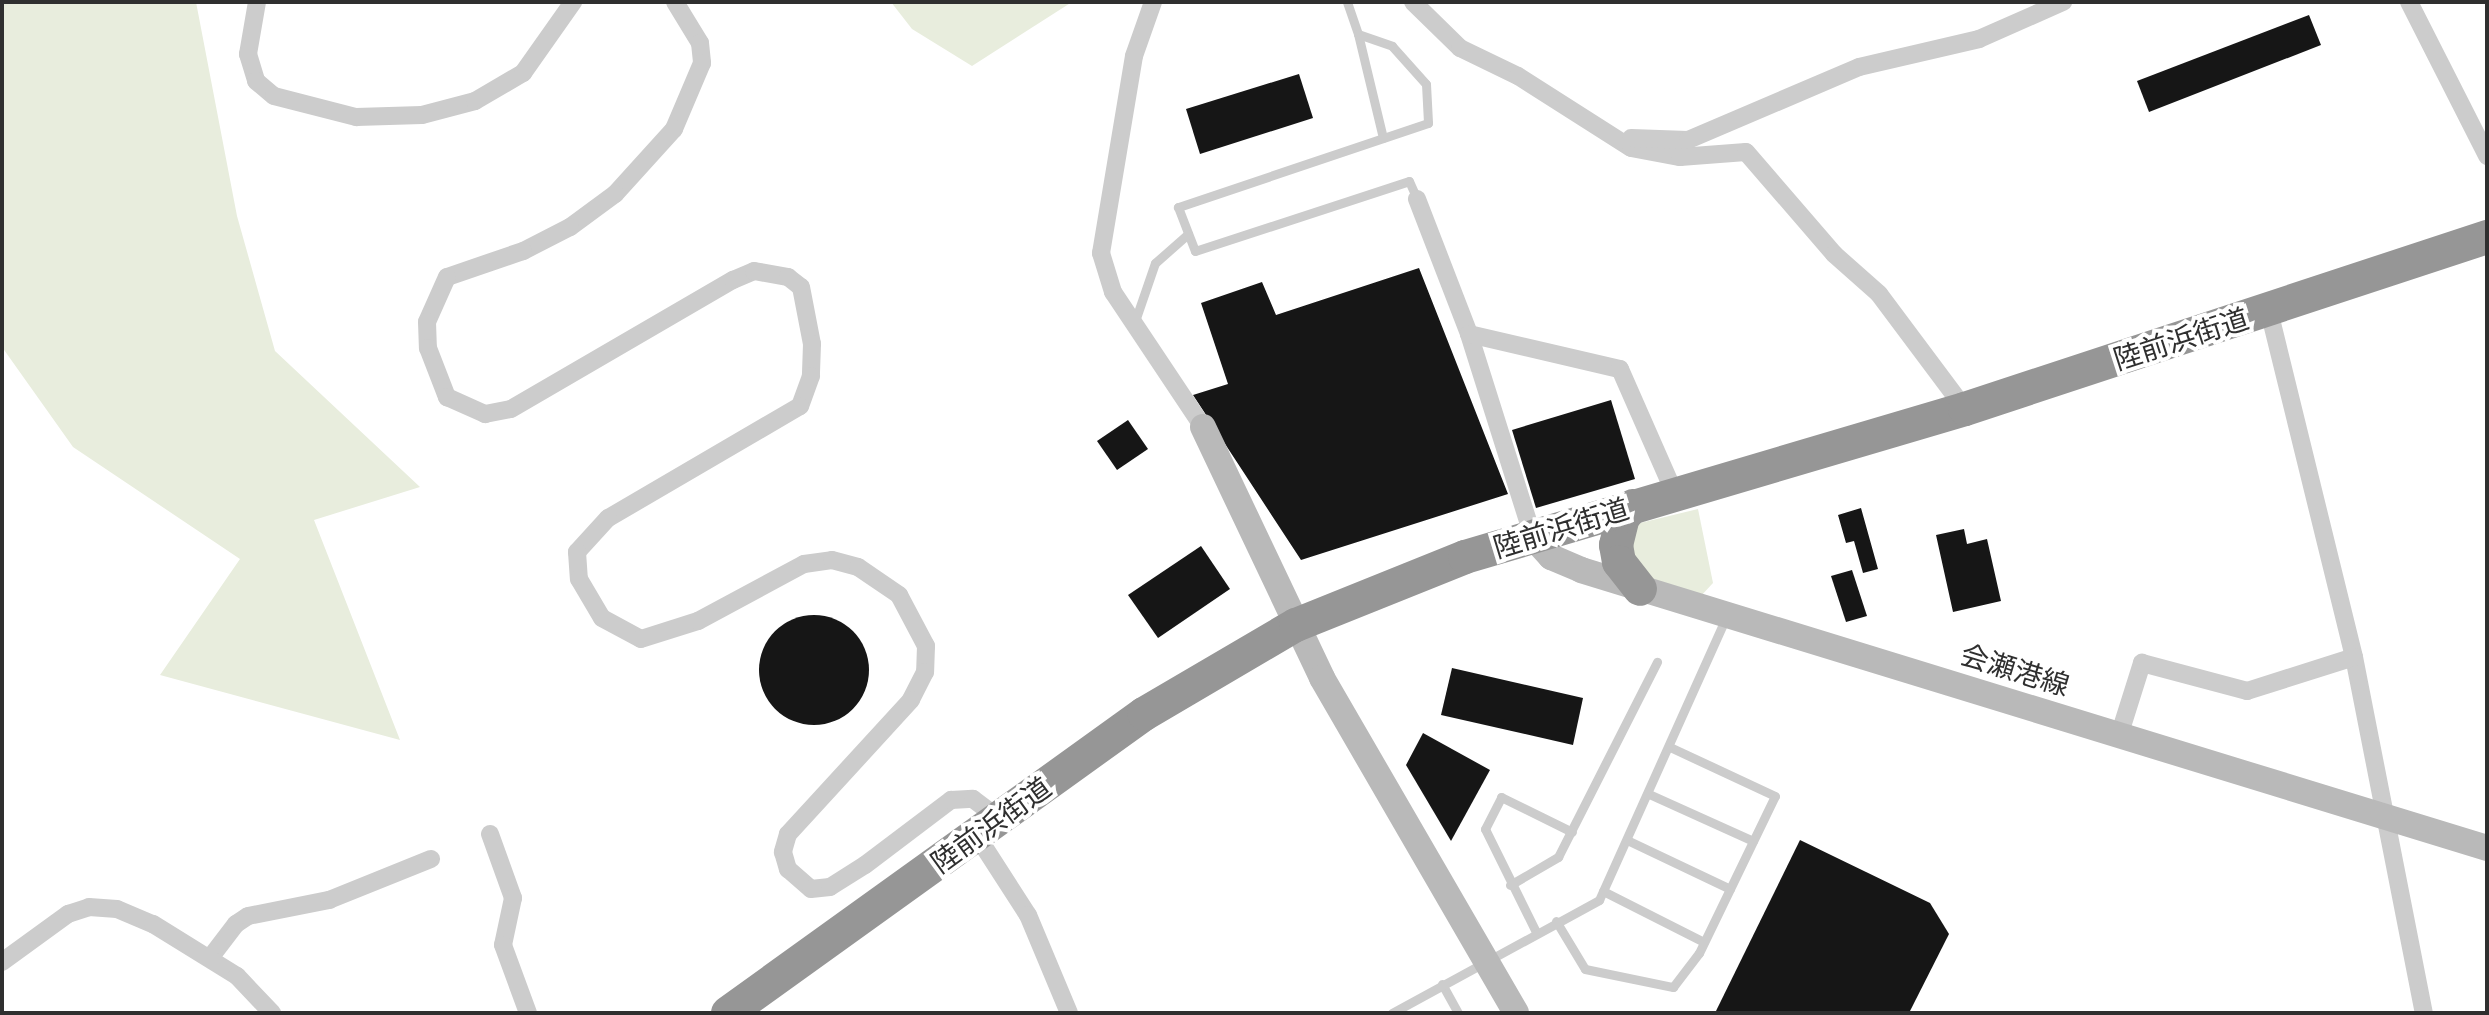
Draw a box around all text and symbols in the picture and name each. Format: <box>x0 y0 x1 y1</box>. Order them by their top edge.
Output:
street label: 陸前浜街道 <box>2109 301 2253 377</box>
street label: 陸前浜街道 <box>1489 491 1633 565</box>
street label: 会瀬港線 <box>1957 638 2073 702</box>
street label: 陸前浜街道 <box>924 770 1058 880</box>

